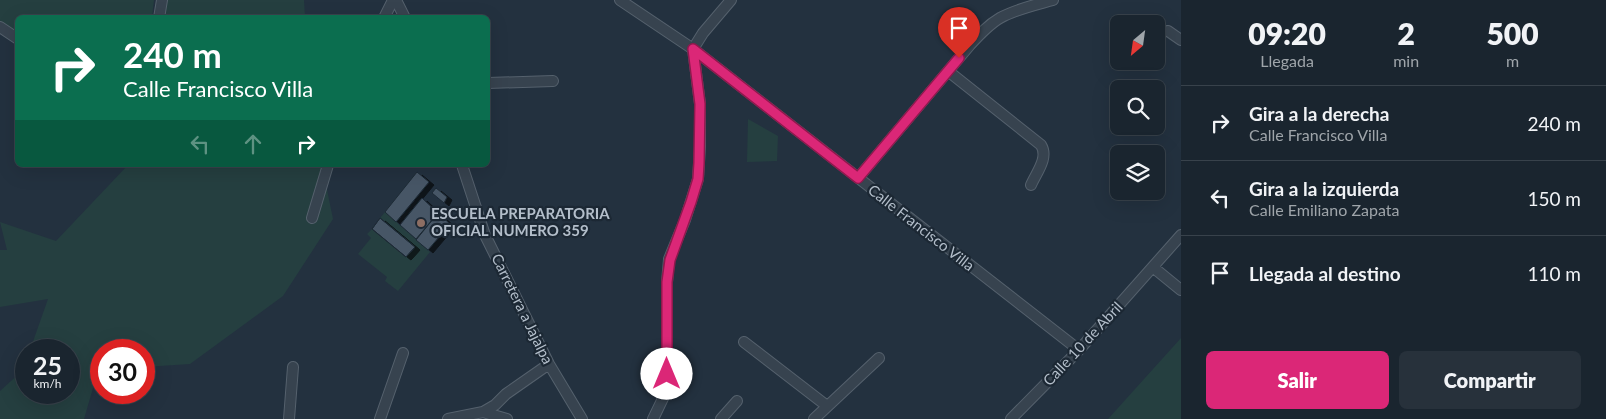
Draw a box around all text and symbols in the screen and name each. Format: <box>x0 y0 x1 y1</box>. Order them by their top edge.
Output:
pin <box>938 7 980 58</box>
icon: arrive <box>945 14 973 42</box>
north arrow <box>1110 15 1165 70</box>
map controls <box>1110 15 1165 200</box>
text: 09:20 <box>1248 15 1326 51</box>
text: 2 <box>1397 15 1415 51</box>
text: 500 <box>1486 15 1539 51</box>
text: 240 m <box>123 33 222 75</box>
icon: right <box>40 35 105 100</box>
text: Llegada <box>1260 51 1314 70</box>
text: min <box>1393 51 1419 70</box>
text: m <box>1506 51 1519 70</box>
text: Calle Francisco Villa <box>123 75 313 102</box>
button: search <box>1110 80 1165 135</box>
text: Gira a la derecha <box>1249 102 1389 125</box>
icon: right <box>1206 109 1234 137</box>
text: 240 m <box>1527 112 1581 135</box>
text: Calle Francisco Villa <box>1249 125 1387 144</box>
icon: left <box>186 130 214 158</box>
icon: ahead <box>239 130 267 158</box>
icon: right <box>292 130 320 158</box>
button: layers <box>1110 145 1165 200</box>
text: Gira a la izquierda <box>1249 177 1399 200</box>
street label: Calle Francisco Villa <box>865 180 978 274</box>
icon: left <box>1206 184 1234 212</box>
text: 150 m <box>1527 187 1581 210</box>
text: Calle Emiliano Zapata <box>1249 200 1399 219</box>
place label: ESCUELA PREPARATORIA OFICIAL NUMERO 359 <box>431 204 610 239</box>
marker: ESCUELA PREPARATORIA OFICIAL NUMERO 359 <box>415 217 427 229</box>
street label: Carretera a Jajalpa <box>488 250 557 367</box>
icon: arrive <box>1206 259 1234 287</box>
text: Llegada al destino <box>1249 262 1401 285</box>
text: 110 m <box>1527 262 1581 285</box>
street label: Calle 10 de Abril <box>1039 298 1126 389</box>
speed limit sign: 30 <box>90 339 155 404</box>
position arrow <box>640 347 692 399</box>
text: 25 <box>33 350 62 380</box>
button: Salir <box>1206 351 1389 409</box>
button: Compartir <box>1399 351 1581 409</box>
text: km/h <box>33 376 62 391</box>

